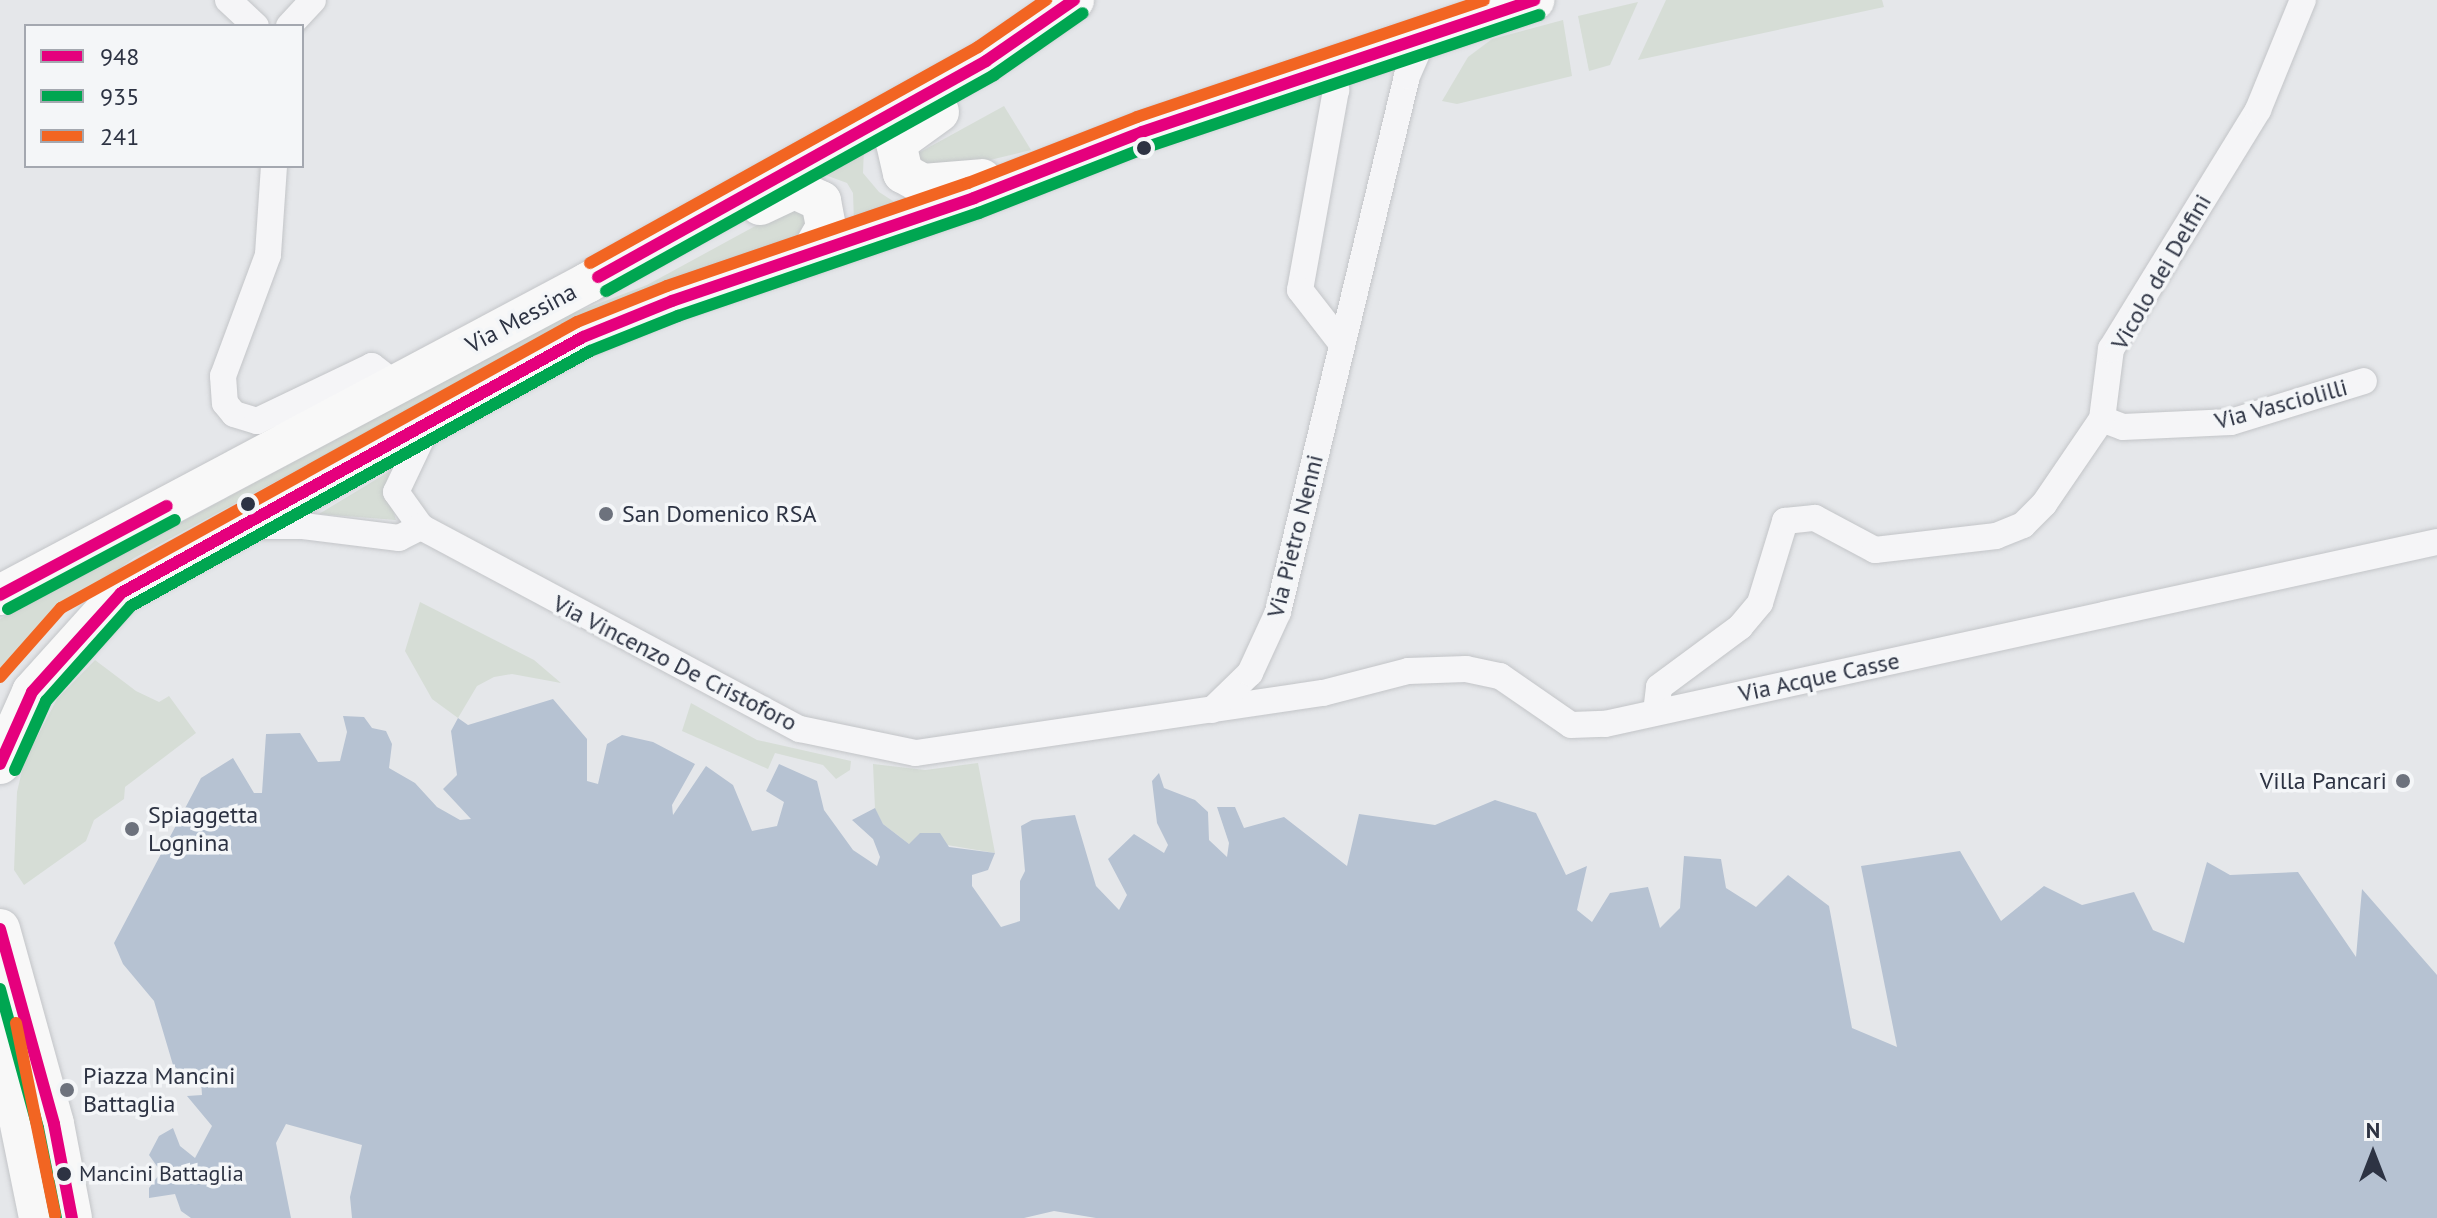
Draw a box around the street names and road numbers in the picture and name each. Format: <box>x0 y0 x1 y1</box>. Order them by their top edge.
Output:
street label: Vicolo dei Delfini <box>2105 189 2217 355</box>
street label: Via Messina <box>461 277 581 359</box>
street label: Via Vasciolilli <box>2211 372 2351 436</box>
street label: Via Pietro Nenni <box>1261 451 1329 621</box>
street label: Via Vincenzo De Cristoforo <box>548 589 802 737</box>
street label: Via Acque Casse <box>1736 646 1902 708</box>

